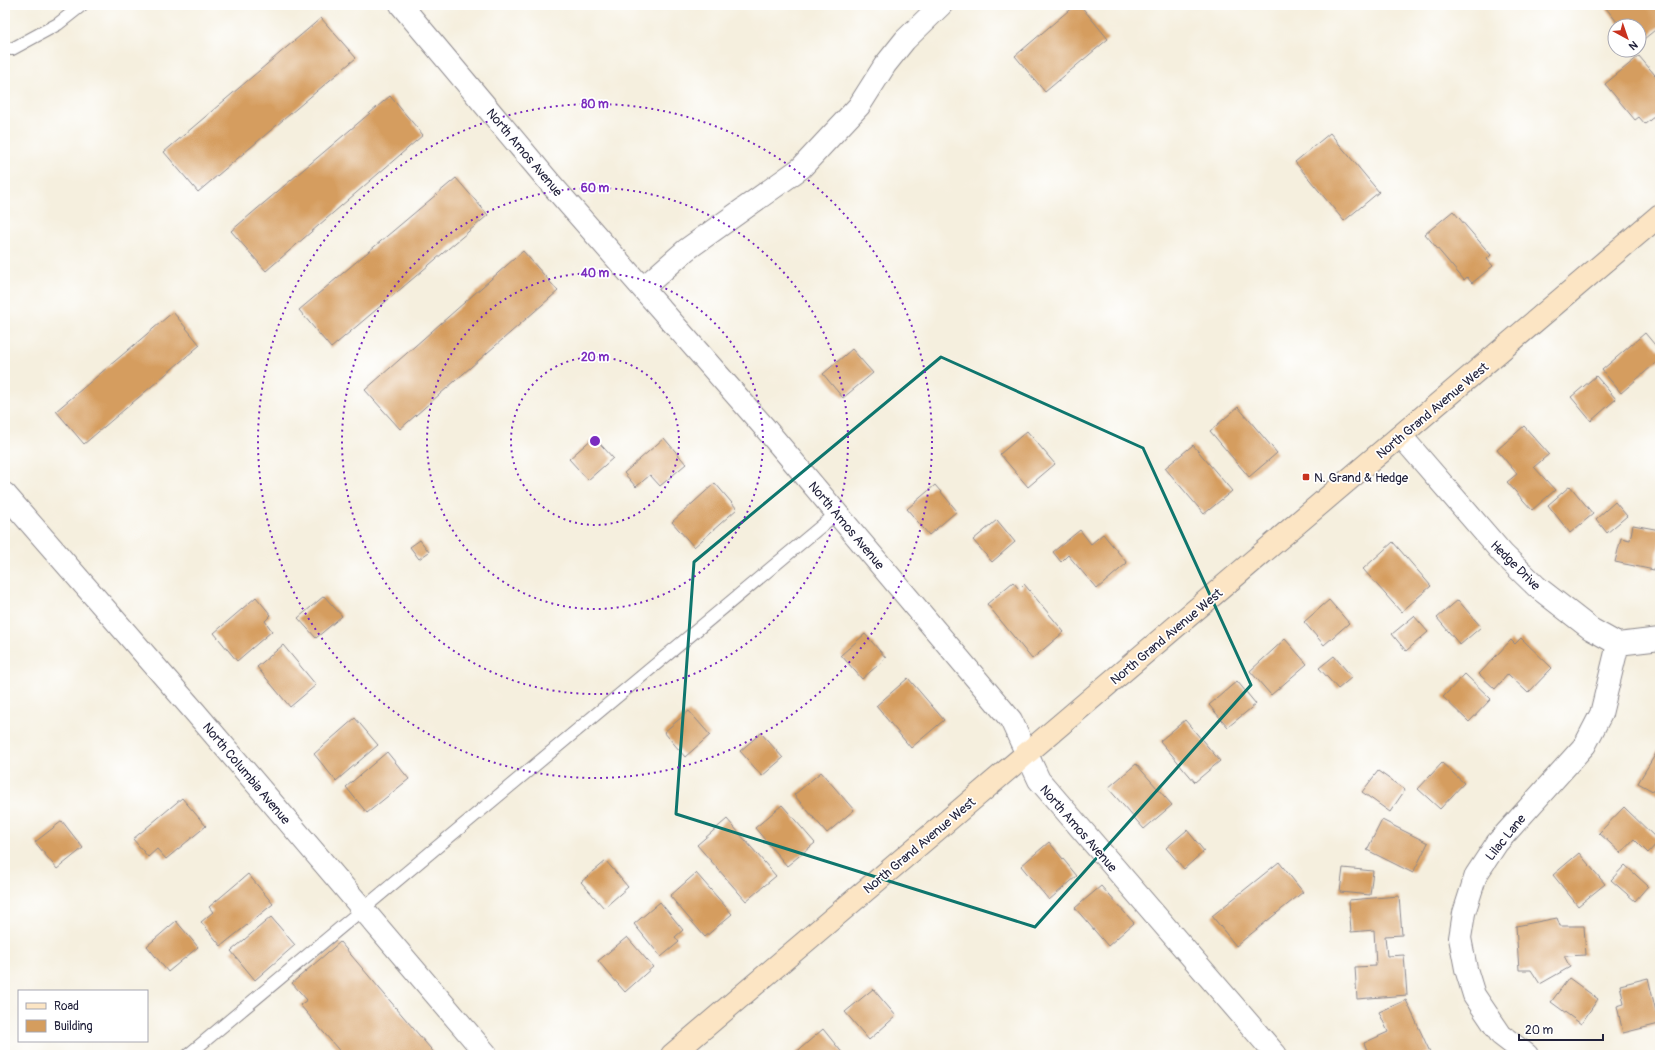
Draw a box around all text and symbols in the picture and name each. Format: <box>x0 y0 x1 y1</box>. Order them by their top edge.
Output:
north arrow <box>1607 18 1647 58</box>
text: N <box>1626 38 1640 53</box>
text: 80 m <box>581 97 609 112</box>
street label: North Amos Avenue <box>483 105 566 200</box>
text: 60 m <box>581 181 610 196</box>
text: 40 m <box>580 266 610 281</box>
text: 20 m <box>581 350 609 365</box>
street label: North Grand Avenue West <box>1373 359 1493 462</box>
centre of rings <box>588 434 602 448</box>
place label: N. Grand & Hedge <box>1314 470 1409 486</box>
marker: N. Grand & Hedge <box>1301 472 1311 482</box>
street label: North Amos Avenue <box>805 478 888 573</box>
street label: Hedge Drive <box>1487 537 1544 594</box>
street label: North Grand Avenue West <box>1107 585 1227 688</box>
street label: North Columbia Avenue <box>199 720 294 828</box>
street label: North Amos Avenue <box>1036 782 1121 876</box>
street label: North Grand Avenue West <box>860 794 980 897</box>
street label: Lilac Lane <box>1482 811 1530 864</box>
legend <box>18 990 148 1042</box>
text: Road <box>54 999 79 1014</box>
scale bar <box>1519 1016 1603 1042</box>
text: Building <box>54 1019 93 1034</box>
text: 20 m <box>1525 1023 1554 1038</box>

